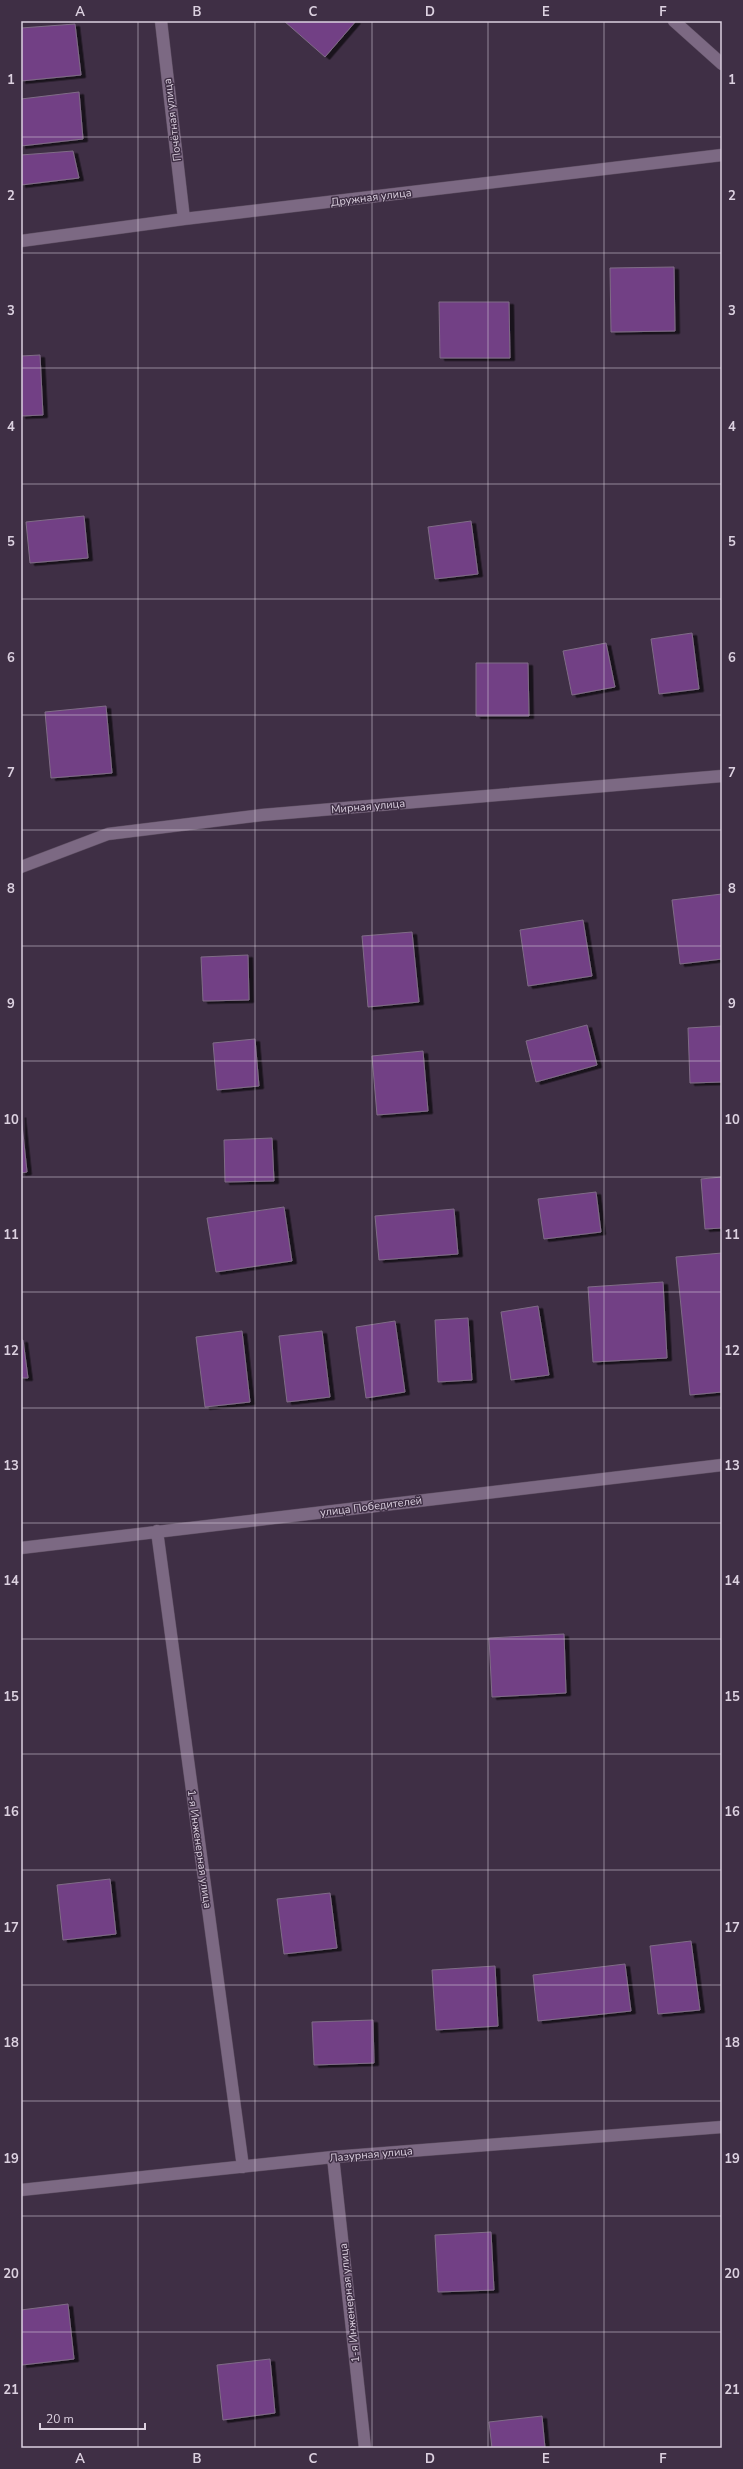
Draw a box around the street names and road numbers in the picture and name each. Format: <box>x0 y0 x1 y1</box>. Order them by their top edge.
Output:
street label: Почётная улица <box>160 78 185 162</box>
street label: Дружная улица <box>330 185 412 210</box>
street label: Мирная улица <box>330 796 406 817</box>
street label: улица Победителей <box>319 1493 423 1520</box>
street label: 1-я Инженерная улица <box>184 1789 215 1910</box>
street label: Лазурная улица <box>329 2143 413 2166</box>
street label: 1-я Инженерная улица <box>336 2242 363 2363</box>

